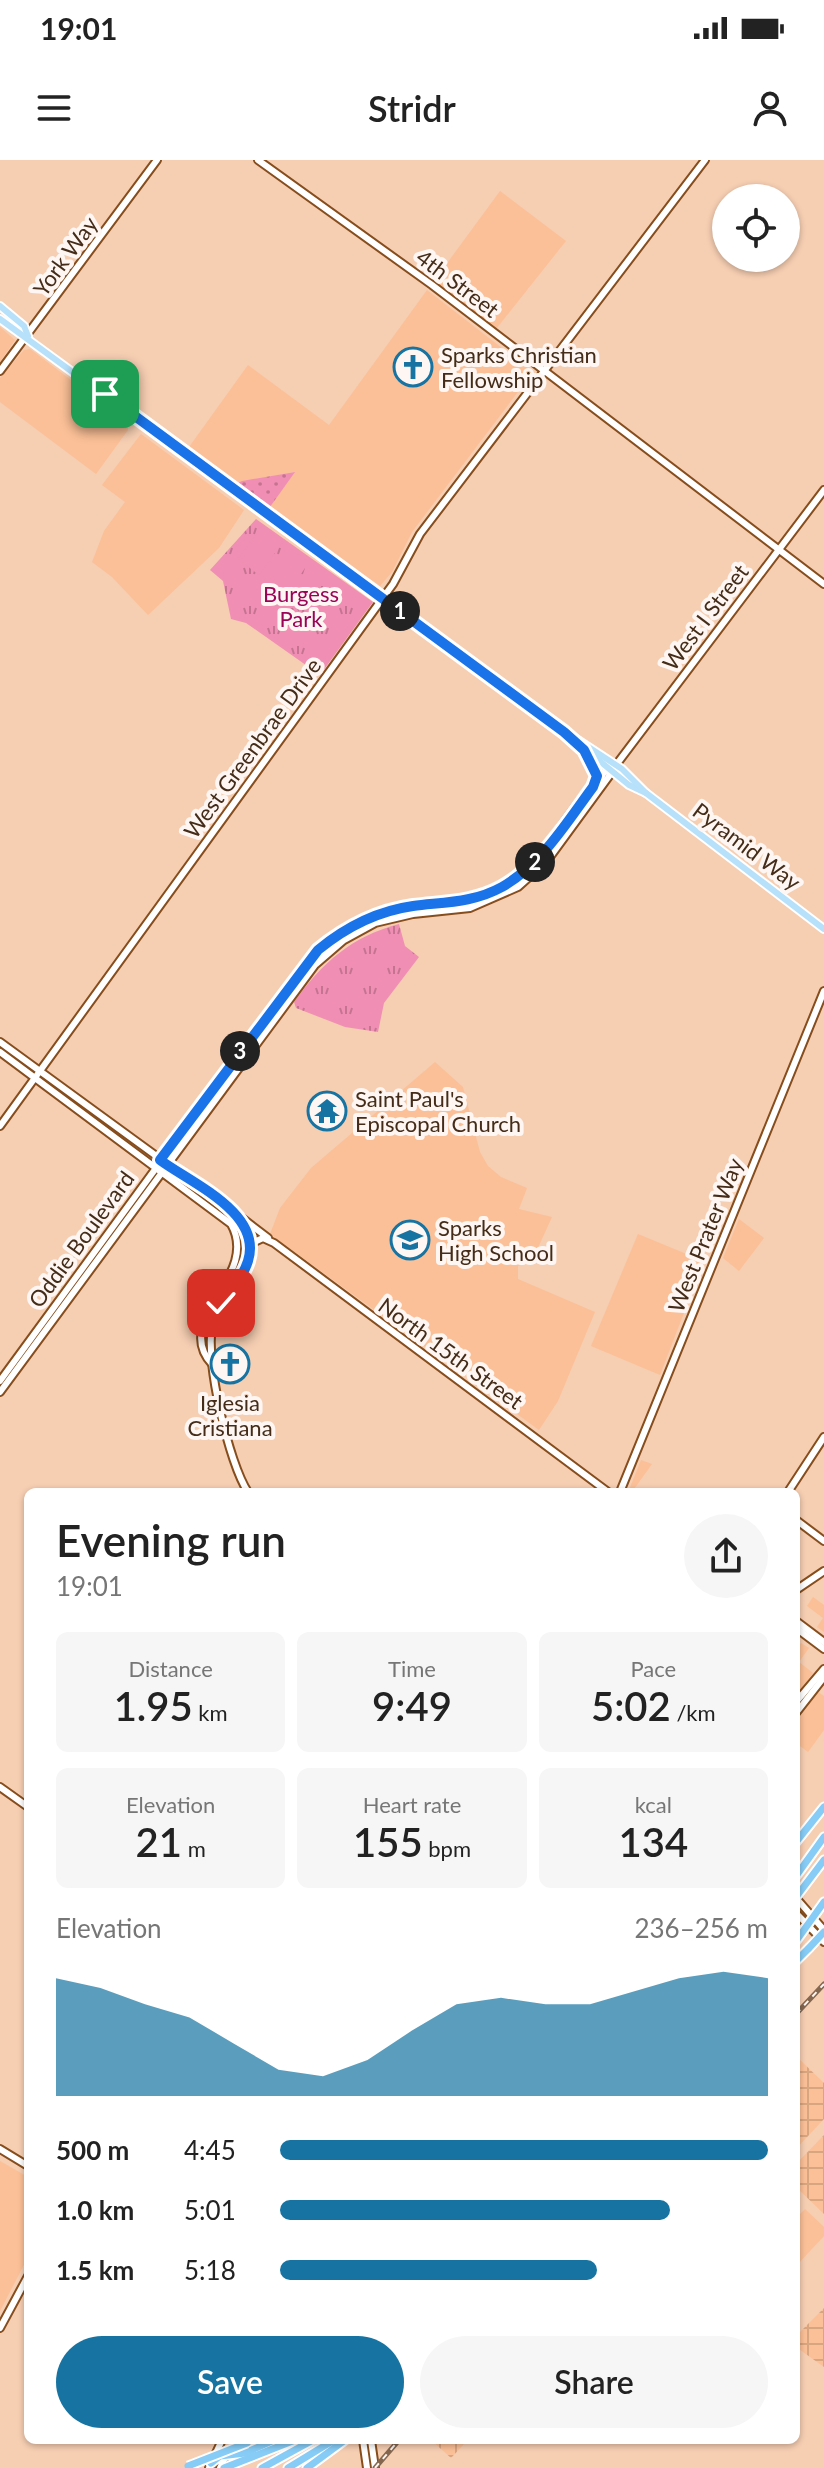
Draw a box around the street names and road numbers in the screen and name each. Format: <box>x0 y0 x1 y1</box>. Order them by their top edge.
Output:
street label: York Way <box>27 210 103 301</box>
street label: 4th Street <box>411 243 505 323</box>
street label: West I Street <box>656 559 754 675</box>
street label: West Greenbrae Drive <box>178 653 326 843</box>
street label: Pyramid Way <box>688 797 807 896</box>
street label: West Prater Way <box>662 1153 748 1316</box>
street label: Oddie Boulevard <box>22 1166 140 1312</box>
street label: North 15th Street <box>373 1292 529 1415</box>

